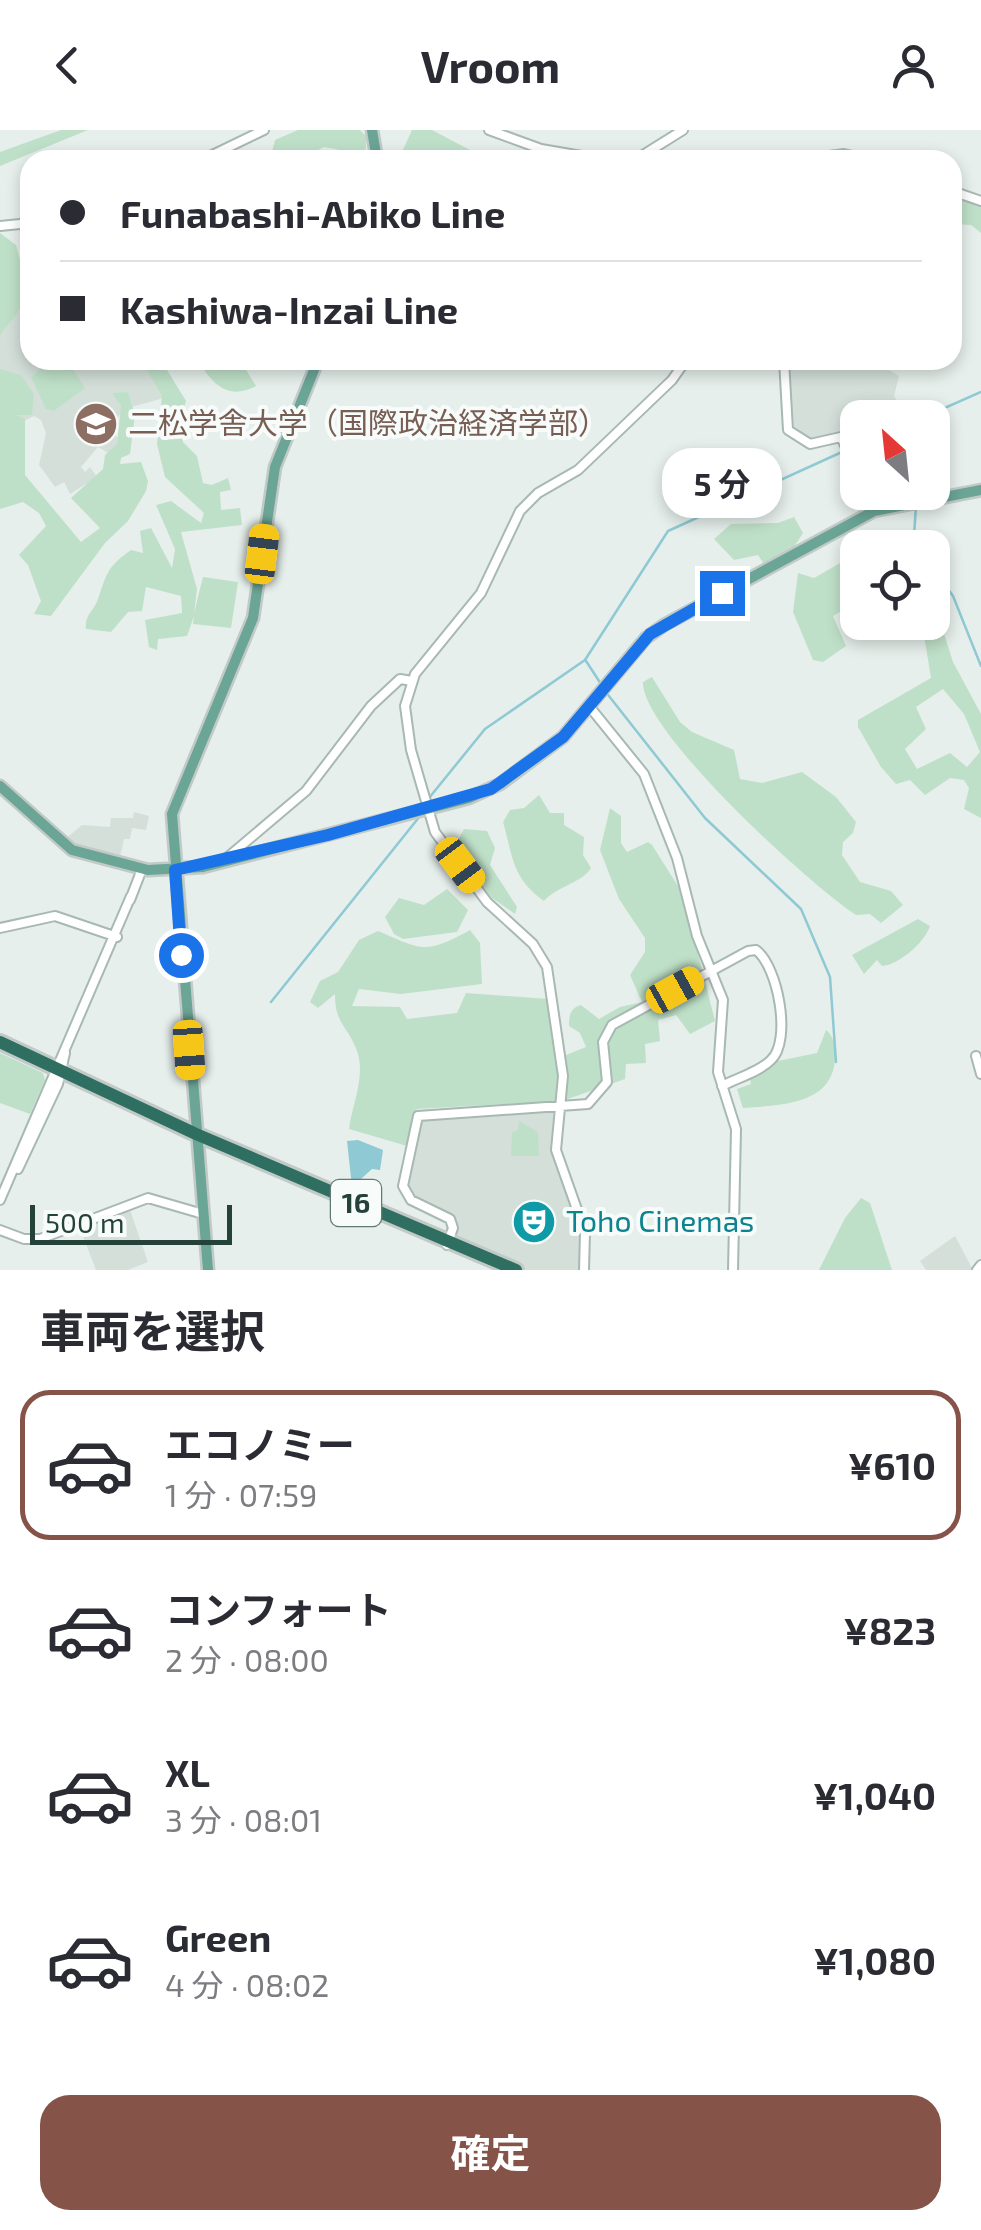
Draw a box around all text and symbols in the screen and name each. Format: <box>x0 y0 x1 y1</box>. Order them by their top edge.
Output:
icon: back <box>40 38 95 93</box>
text: Vroom <box>421 38 560 92</box>
icon: person <box>886 38 941 93</box>
text: Funabashi-Abiko Line <box>120 190 505 236</box>
text: Kashiwa-Inzai Line <box>120 286 458 332</box>
north arrow <box>840 400 950 510</box>
map controls <box>840 400 950 640</box>
school or university icon: 二松学舎大学（国際政治経済学部） <box>73 401 119 447</box>
place label: 二松学舎大学（国際政治経済学部） <box>128 404 608 440</box>
callout: 5 分 <box>662 448 782 518</box>
text: 5 分 <box>694 464 750 502</box>
car <box>243 522 281 586</box>
button: locate <box>840 530 950 640</box>
route end <box>700 571 745 616</box>
car <box>430 832 490 898</box>
route start <box>159 933 204 978</box>
car <box>641 962 709 1018</box>
car <box>172 1019 206 1081</box>
road number: 16 <box>331 1180 381 1226</box>
theatre icon: Toho Cinemas <box>511 1199 557 1245</box>
scale bar <box>30 1200 232 1244</box>
place label: Toho Cinemas <box>566 1202 754 1238</box>
text: 500 m <box>45 1205 125 1239</box>
text: 車両を選択 <box>40 1303 265 1357</box>
icon: car <box>45 1420 135 1510</box>
text: エコノミー <box>165 1421 355 1467</box>
text: ¥610 <box>848 1442 936 1488</box>
text: 1 分 · 07:59 <box>165 1475 317 1513</box>
icon: car <box>45 1585 135 1675</box>
text: コンフォート <box>165 1586 392 1632</box>
text: ¥823 <box>843 1607 936 1653</box>
text: 2 分 · 08:00 <box>165 1640 329 1678</box>
text: XL <box>165 1749 210 1795</box>
icon: car <box>45 1750 135 1840</box>
text: ¥1,040 <box>813 1772 936 1818</box>
text: 3 分 · 08:01 <box>165 1800 322 1838</box>
text: Green <box>165 1914 271 1960</box>
icon: car <box>45 1915 135 2005</box>
text: ¥1,080 <box>814 1937 936 1983</box>
text: 4 分 · 08:02 <box>165 1965 329 2003</box>
button: 確定 <box>40 2095 941 2210</box>

